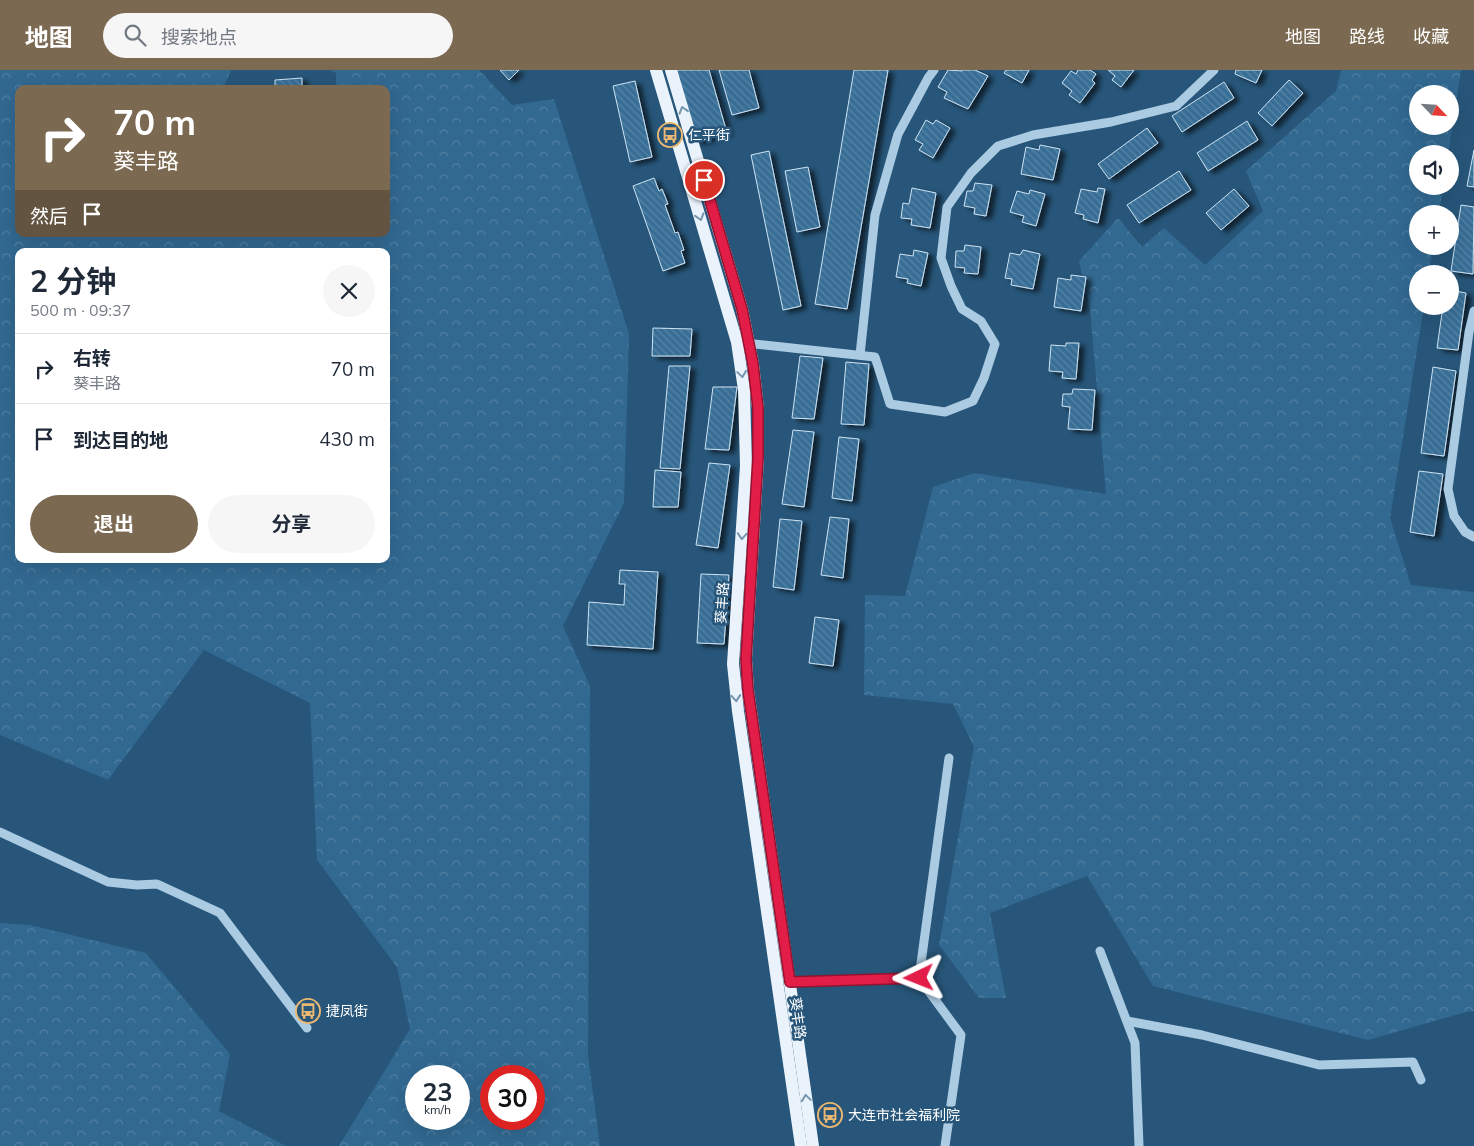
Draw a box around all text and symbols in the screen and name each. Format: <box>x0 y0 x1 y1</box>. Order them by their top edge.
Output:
search box <box>103 13 453 58</box>
icon: search <box>121 21 149 49</box>
text: 地图 <box>25 22 73 52</box>
text: 搜索地点 <box>161 25 237 49</box>
text: 地图 <box>1285 25 1321 48</box>
text: 路线 <box>1349 25 1385 48</box>
text: 收藏 <box>1413 25 1449 48</box>
north arrow <box>1409 85 1459 135</box>
map controls <box>1409 85 1459 315</box>
text: 70 m <box>113 100 196 144</box>
icon: right <box>30 105 95 170</box>
one-way arrow <box>678 106 688 114</box>
bus stop icon: 仁平街 <box>657 122 683 148</box>
place label: 仁平街 <box>688 126 730 144</box>
button: sound <box>1409 145 1459 195</box>
text: 葵丰路 <box>113 147 179 175</box>
pin <box>683 159 725 201</box>
icon: arrive <box>690 166 718 194</box>
icon: arrive <box>78 200 106 228</box>
text: 然后 <box>30 204 68 228</box>
button: + <box>1409 205 1459 255</box>
one-way arrow <box>695 213 705 221</box>
text: 2 分钟 <box>30 262 116 300</box>
button: close <box>323 265 375 317</box>
button: − <box>1409 265 1459 315</box>
text: 500 m · 09:37 <box>30 300 131 320</box>
text: 右转 <box>73 346 111 370</box>
icon: right <box>30 355 58 383</box>
text: 70 m <box>331 357 375 381</box>
one-way arrow <box>736 370 746 379</box>
text: 葵丰路 <box>73 373 121 393</box>
icon: arrive <box>30 425 58 453</box>
text: 430 m <box>319 427 375 451</box>
text: 到达目的地 <box>73 428 168 452</box>
button: 退出 <box>30 495 198 553</box>
button: 分享 <box>208 495 375 553</box>
one-way arrow <box>736 533 747 541</box>
street label: 葵丰路 <box>712 581 732 625</box>
one-way arrow <box>731 695 742 703</box>
position arrow <box>892 951 944 1003</box>
street label: 葵丰路 <box>786 996 810 1040</box>
bus stop icon: 捷凤街 <box>295 998 321 1024</box>
place label: 捷凤街 <box>326 1002 368 1020</box>
speed limit sign: 30 <box>480 1065 545 1130</box>
text: 23 <box>422 1076 453 1107</box>
one-way arrow <box>801 1093 812 1101</box>
text: km/h <box>424 1102 451 1117</box>
bus stop icon: 大连市社会福利院 <box>817 1102 843 1128</box>
place label: 大连市社会福利院 <box>848 1106 960 1124</box>

